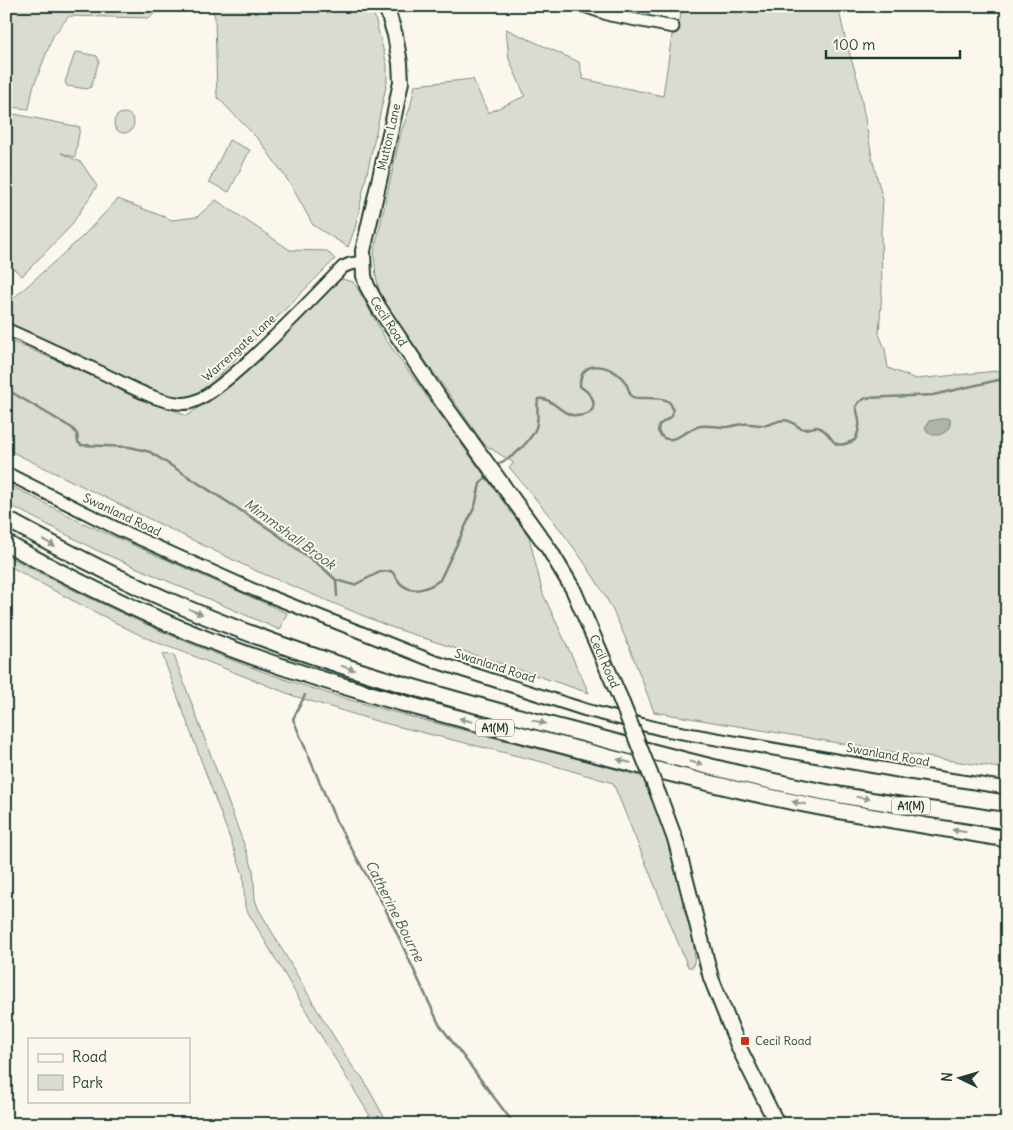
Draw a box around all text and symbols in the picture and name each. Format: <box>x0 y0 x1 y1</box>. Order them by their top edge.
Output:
scale bar <box>826 28 959 60</box>
text: 100 m <box>833 35 875 54</box>
street label: Mutton Lane <box>374 102 403 172</box>
street label: Cecil Road <box>367 294 411 349</box>
street label: Warrengate Lane <box>199 311 279 385</box>
street label: Swanland Road <box>81 490 164 539</box>
water label: Mimmshall Brook <box>241 495 340 574</box>
one-way arrow <box>42 538 56 547</box>
one-way arrow <box>188 609 203 617</box>
street label: Cecil Road <box>587 632 623 690</box>
street label: Swanland Road <box>453 645 538 686</box>
one-way arrow <box>341 664 356 672</box>
one-way arrow <box>459 716 474 724</box>
one-way arrow <box>531 718 546 726</box>
road number: A1(M) <box>476 720 514 736</box>
street label: Swanland Road <box>845 740 931 769</box>
one-way arrow <box>616 757 631 765</box>
one-way arrow <box>689 759 704 767</box>
one-way arrow <box>856 795 872 803</box>
road number: A1(M) <box>892 798 930 814</box>
one-way arrow <box>791 799 806 807</box>
one-way arrow <box>950 827 966 835</box>
water label: Catherine Bourne <box>362 857 429 966</box>
place label: Cecil Road <box>755 1033 812 1048</box>
marker: Cecil Road <box>739 1035 751 1047</box>
legend <box>28 1038 190 1102</box>
text: Road <box>72 1047 107 1066</box>
north arrow <box>936 1052 986 1102</box>
text: N <box>938 1071 956 1082</box>
text: Park <box>72 1073 103 1092</box>

